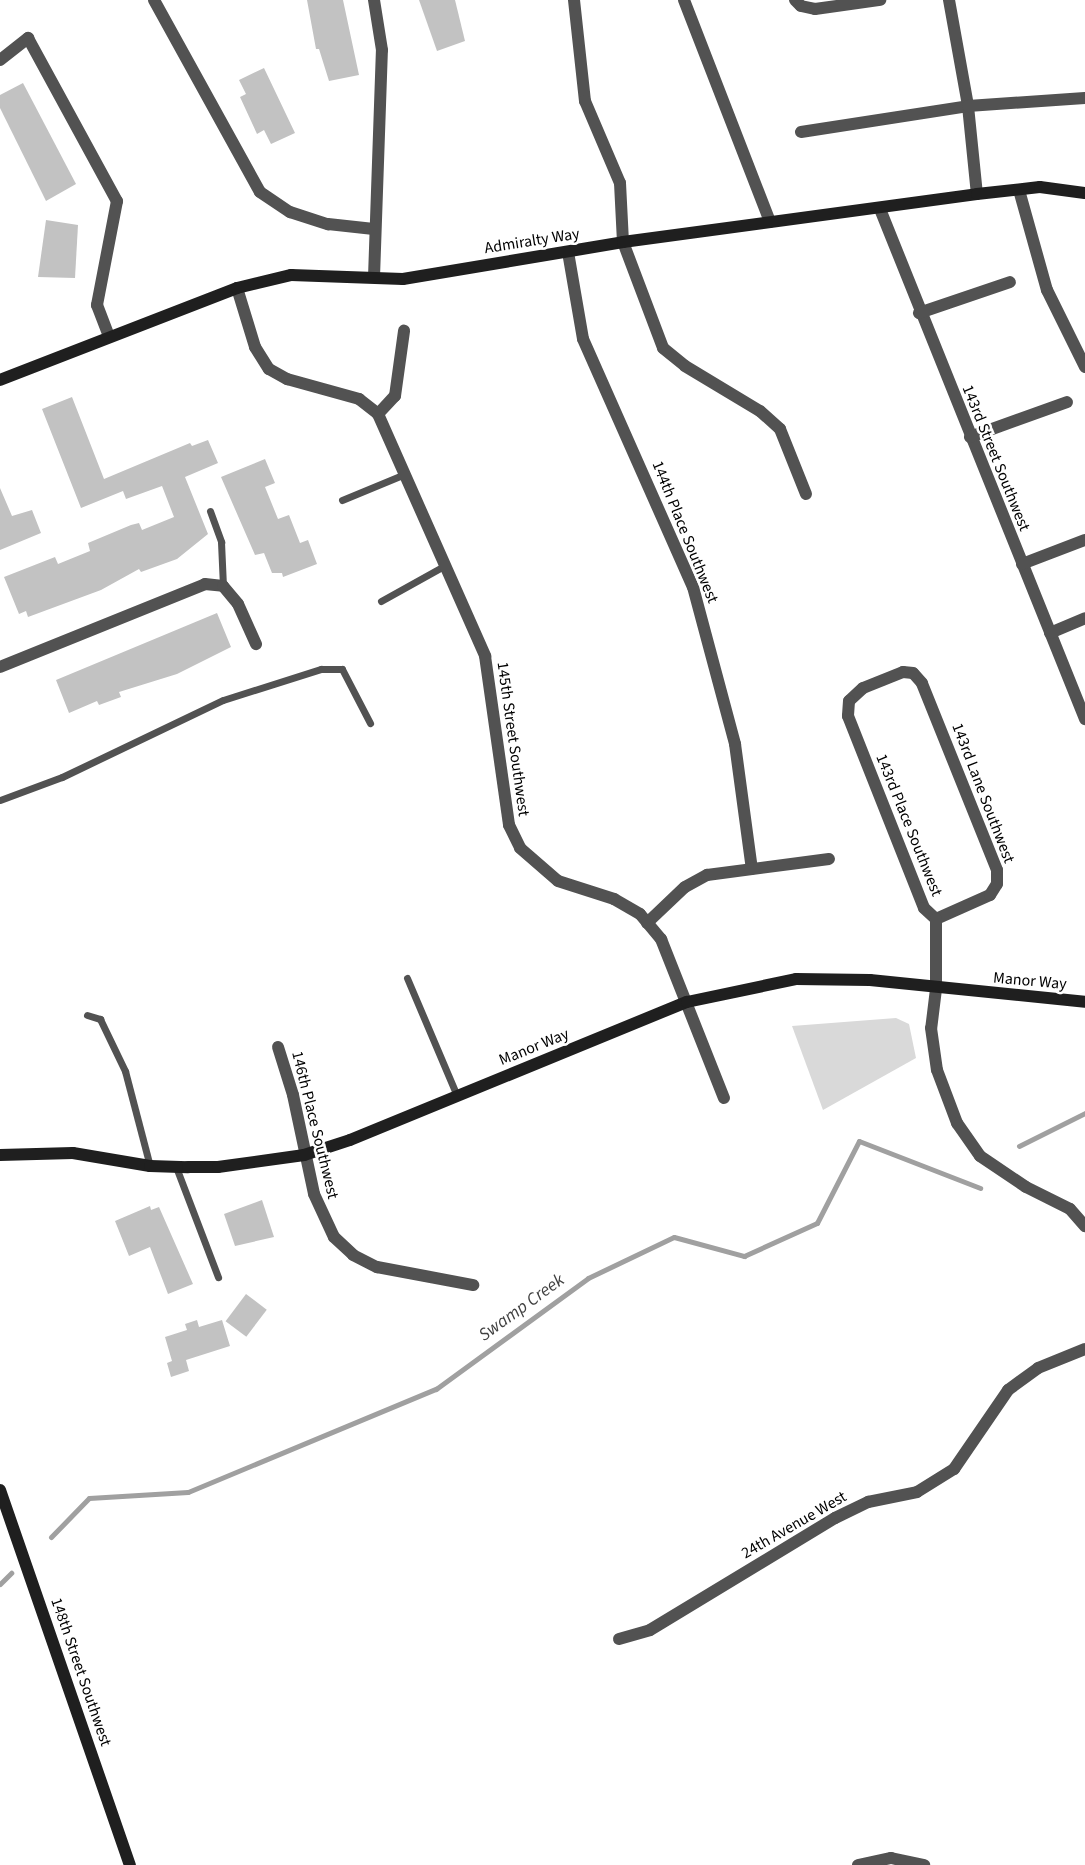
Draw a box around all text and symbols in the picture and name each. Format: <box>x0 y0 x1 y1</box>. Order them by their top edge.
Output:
street label: Admiralty Way <box>483 224 581 258</box>
street label: 143rd Street Southwest <box>958 382 1034 534</box>
street label: 144th Place Southwest <box>648 458 722 606</box>
street label: 145th Street Southwest <box>493 661 533 817</box>
street label: 143rd Lane Southwest <box>947 720 1019 866</box>
street label: 143rd Place Southwest <box>872 751 946 899</box>
street label: Manor Way <box>992 968 1068 994</box>
street label: Manor Way <box>496 1024 572 1070</box>
street label: 146th Place Southwest <box>287 1049 343 1201</box>
water label: Swamp Creek <box>475 1270 569 1346</box>
street label: 24th Avenue West <box>738 1487 850 1563</box>
street label: 148th Street Southwest <box>47 1595 115 1749</box>

